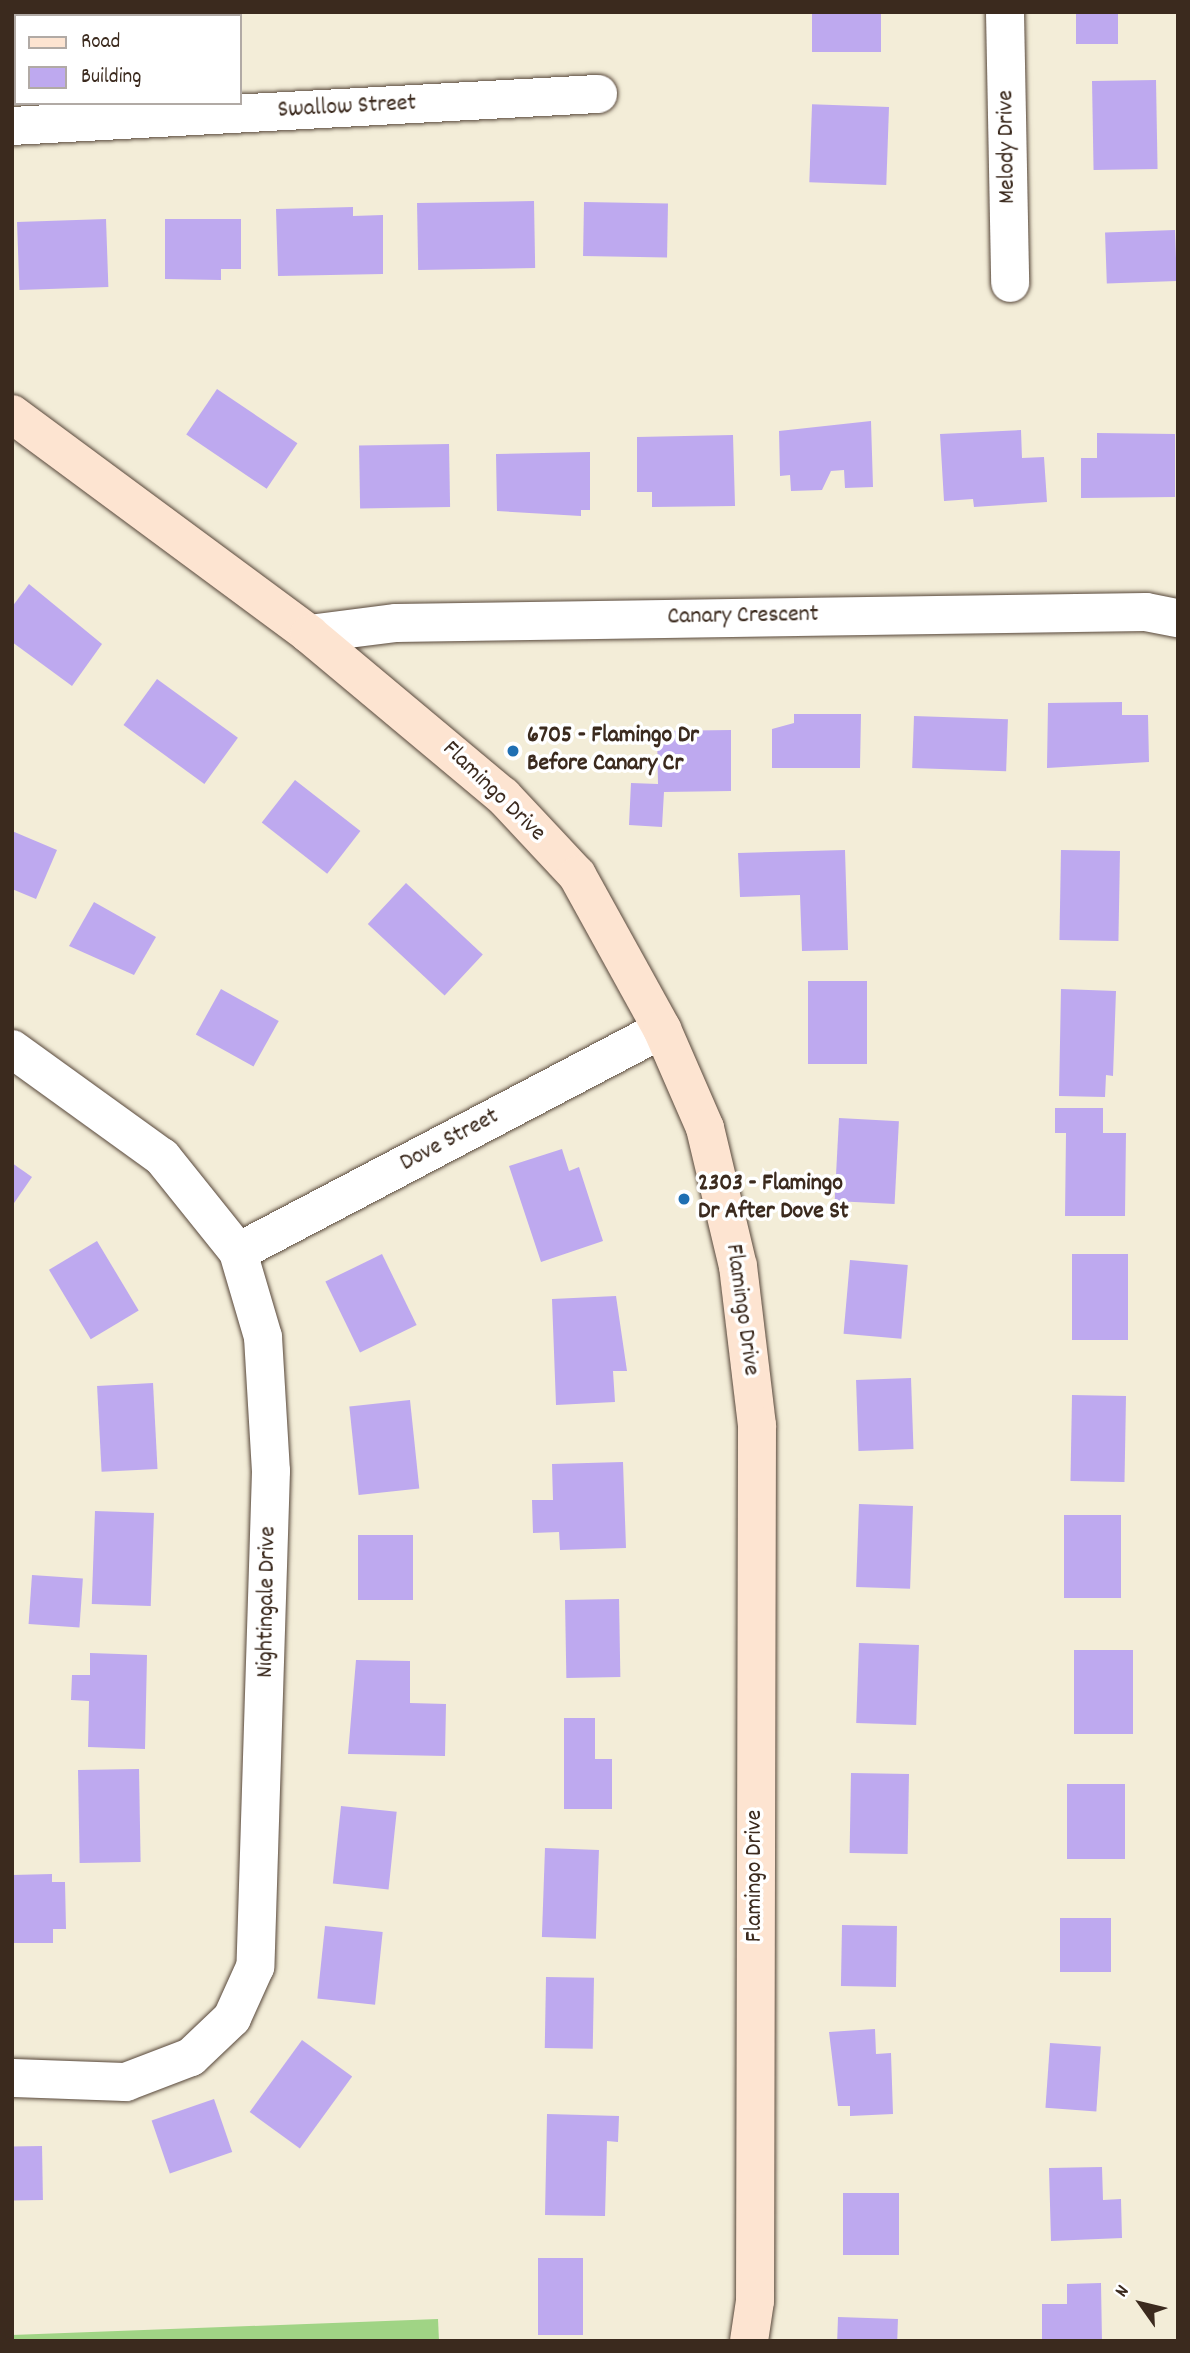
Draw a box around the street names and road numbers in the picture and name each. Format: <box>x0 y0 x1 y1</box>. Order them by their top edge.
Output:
street label: Swallow Street <box>277 90 417 126</box>
street label: Melody Drive <box>993 90 1023 204</box>
street label: Canary Crescent <box>667 601 819 633</box>
street label: Flamingo Drive <box>435 736 551 848</box>
street label: Dove Street <box>396 1103 504 1179</box>
street label: Flamingo Drive <box>718 1242 764 1378</box>
street label: Nightingale Drive <box>252 1526 284 1678</box>
street label: Flamingo Drive <box>742 1810 770 1942</box>

